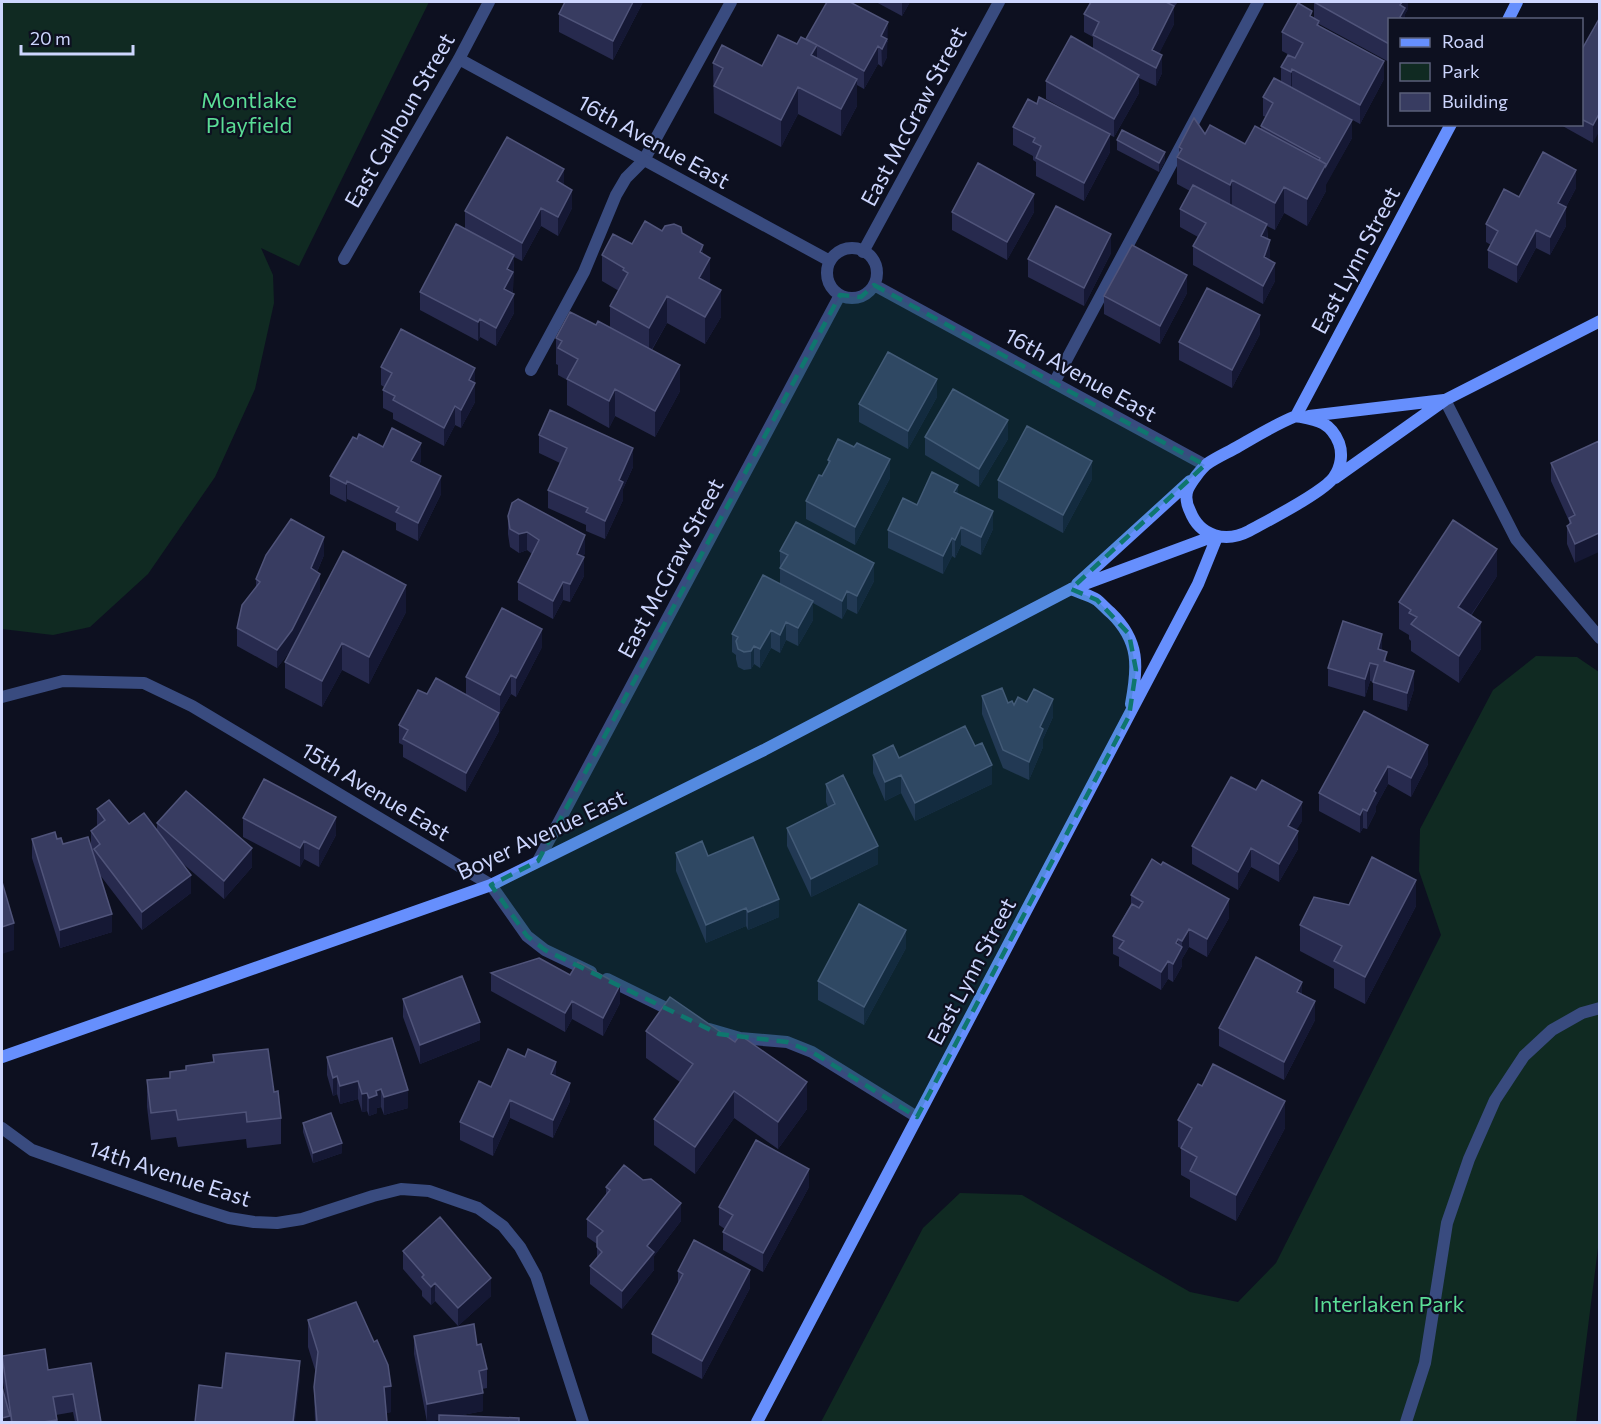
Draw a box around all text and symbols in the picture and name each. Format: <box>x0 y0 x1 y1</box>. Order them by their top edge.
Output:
scale bar <box>21 18 134 56</box>
legend <box>1388 18 1583 126</box>
street label: East McGraw Street <box>854 22 972 210</box>
text: 20 m <box>30 27 71 49</box>
street label: East Calhoun Street <box>338 28 460 212</box>
text: Road <box>1442 30 1484 52</box>
text: Park <box>1442 60 1480 82</box>
park label: Montlake Playfield <box>201 86 297 138</box>
street label: 16th Avenue East <box>573 88 735 194</box>
text: Building <box>1442 90 1508 112</box>
street label: East Lynn Street <box>1305 182 1405 338</box>
street label: 16th Avenue East <box>1000 321 1162 427</box>
street label: East McGraw Street <box>611 474 729 662</box>
street label: 15th Avenue East <box>297 736 455 846</box>
street label: Boyer Avenue East <box>452 783 630 885</box>
street label: East Lynn Street <box>921 893 1021 1049</box>
street label: 14th Avenue East <box>85 1134 255 1212</box>
park label: Interlaken Park <box>1314 1290 1465 1317</box>

